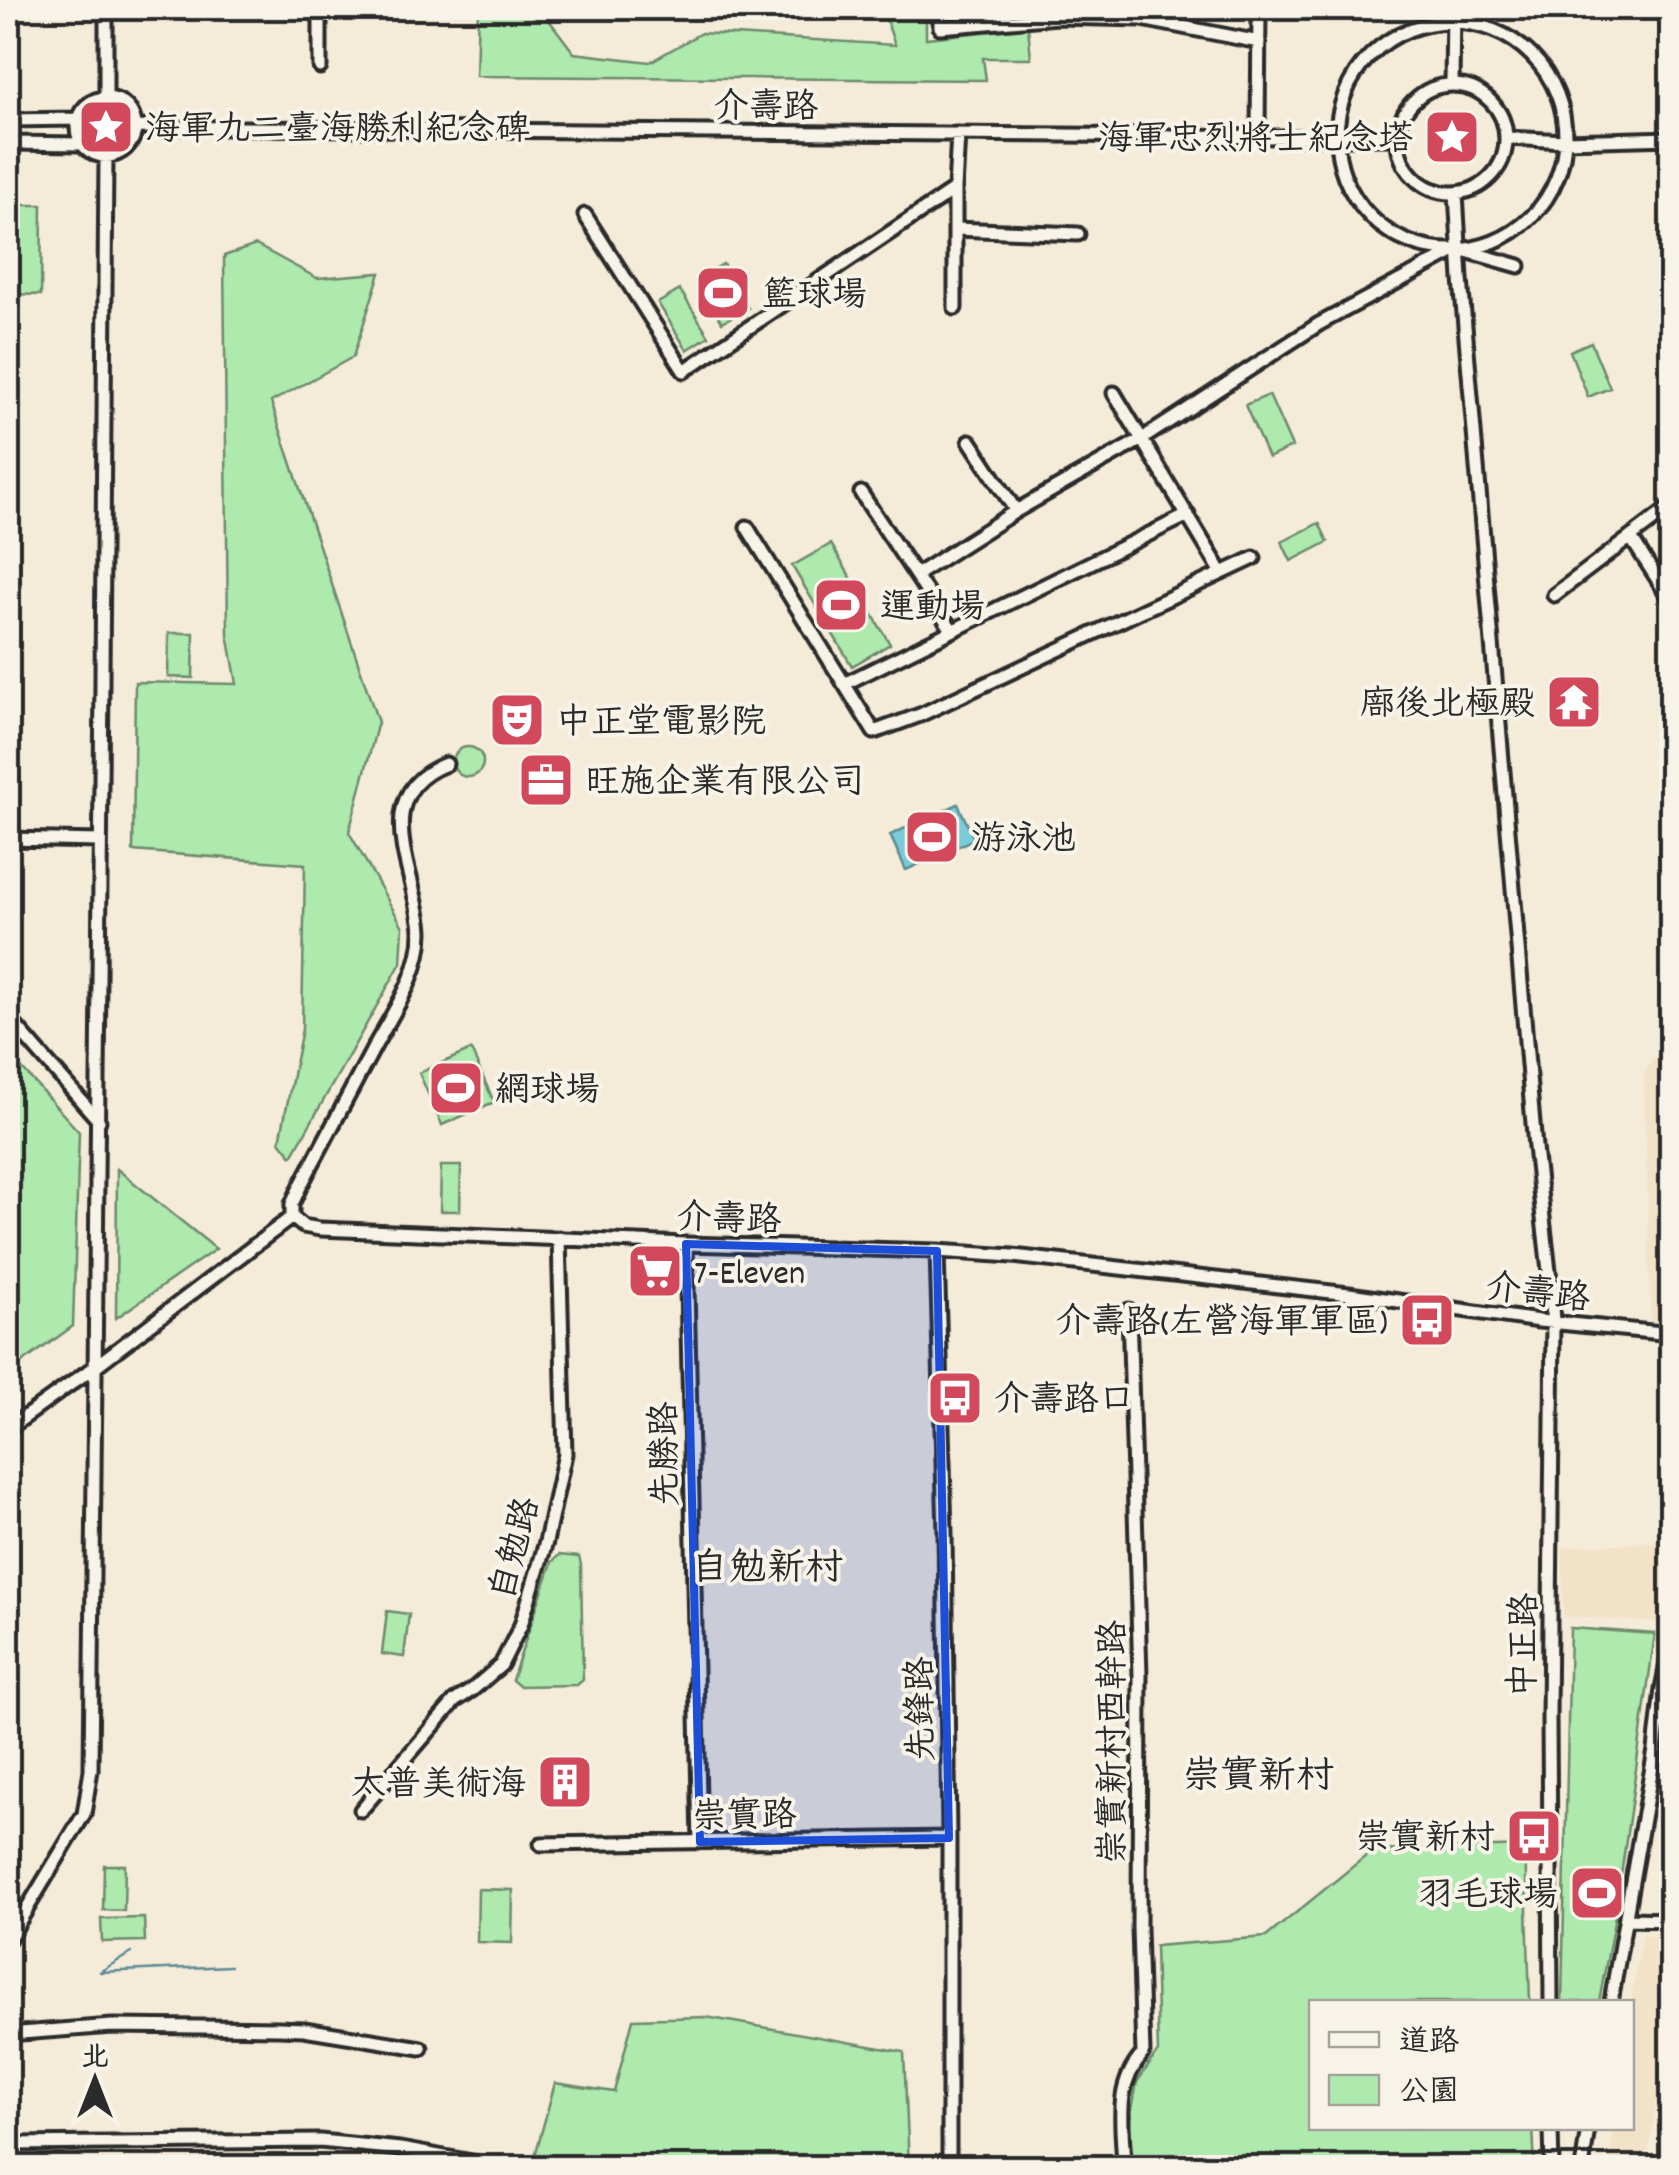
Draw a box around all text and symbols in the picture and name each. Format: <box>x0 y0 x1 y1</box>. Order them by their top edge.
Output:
street label: 介壽路 <box>713 85 819 135</box>
place icon: 海軍九二臺海勝利紀念碑 <box>76 97 136 157</box>
place label: 海軍九二臺海勝利紀念碑 <box>145 107 530 157</box>
place icon: 海軍忠烈將士紀念塔 <box>1422 107 1482 167</box>
place label: 海軍忠烈將士紀念塔 <box>1098 117 1413 167</box>
sports icon: 籃球場 <box>693 263 753 323</box>
place label: 籃球場 <box>762 273 867 323</box>
sports icon: 運動場 <box>811 575 871 635</box>
place label: 運動場 <box>880 585 985 635</box>
temple icon: 廍後北極殿 <box>1544 672 1604 732</box>
place label: 廍後北極殿 <box>1360 682 1535 732</box>
theatre icon: 中正堂電影院 <box>487 690 547 750</box>
place label: 中正堂電影院 <box>556 700 766 750</box>
office icon: 旺施企業有限公司 <box>516 750 576 810</box>
place label: 旺施企業有限公司 <box>585 760 865 810</box>
sports icon: 游泳池 <box>902 807 962 867</box>
place label: 游泳池 <box>971 817 1076 867</box>
sports icon: 網球場 <box>426 1058 486 1118</box>
place label: 網球場 <box>495 1068 600 1118</box>
street label: 介壽路 <box>675 1195 782 1249</box>
supermarket icon: 7-Eleven <box>625 1241 685 1301</box>
place label: 7-Eleven <box>694 1251 805 1301</box>
street label: 介壽路 <box>1482 1265 1593 1327</box>
bus stop icon: 介壽路(左營海軍軍區) <box>1397 1290 1457 1350</box>
place label: 介壽路(左營海軍軍區) <box>1055 1300 1388 1350</box>
bus stop icon: 介壽路口 <box>925 1368 985 1428</box>
place label: 介壽路口 <box>994 1378 1134 1428</box>
street label: 先勝路 <box>642 1401 694 1507</box>
street label: 自勉路 <box>480 1492 556 1606</box>
district label: 自勉新村 <box>691 1544 843 1599</box>
street label: 中正路 <box>1501 1592 1553 1698</box>
street label: 崇實新村西幹路 <box>1091 1619 1141 1865</box>
street label: 先鋒路 <box>898 1656 950 1762</box>
building icon: 太普美術海 <box>535 1752 595 1812</box>
district label: 崇實新村 <box>1182 1752 1334 1807</box>
place label: 太普美術海 <box>351 1762 526 1812</box>
street label: 崇實路 <box>691 1793 797 1845</box>
bus stop icon: 崇實新村 <box>1504 1806 1564 1866</box>
place label: 崇實新村 <box>1355 1816 1495 1866</box>
sports icon: 羽毛球場 <box>1567 1863 1627 1923</box>
place label: 羽毛球場 <box>1418 1873 1558 1923</box>
legend <box>1309 2000 1634 2130</box>
text: 道路 <box>1399 2023 1459 2066</box>
north arrow <box>45 2030 145 2130</box>
text: 北 <box>81 2040 109 2080</box>
text: 公園 <box>1399 2073 1459 2116</box>

